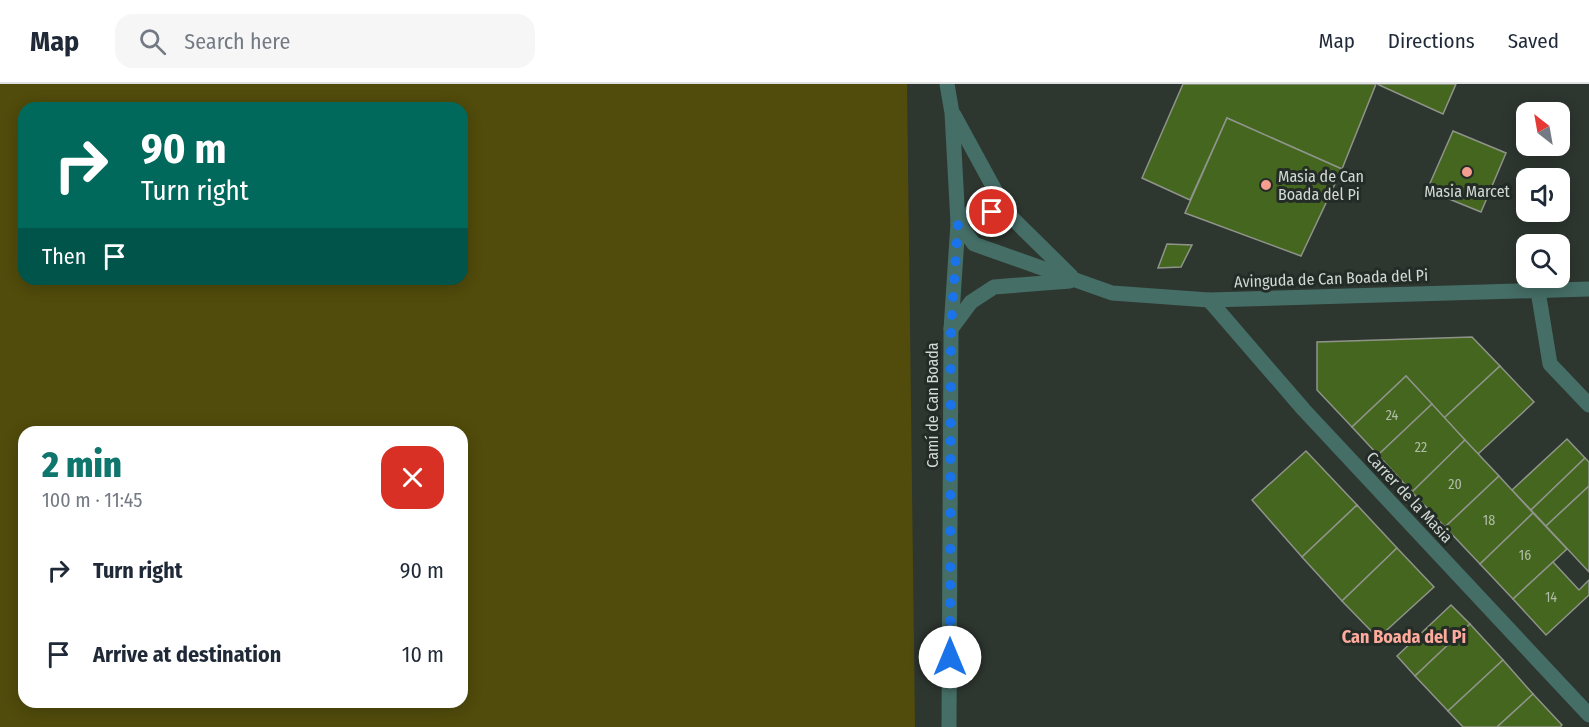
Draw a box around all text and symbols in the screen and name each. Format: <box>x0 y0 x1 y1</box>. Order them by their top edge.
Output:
search box <box>115 14 535 68</box>
text: Map <box>30 25 79 58</box>
icon: search <box>136 25 169 58</box>
text: Search here <box>184 28 290 55</box>
text: Map <box>1318 28 1355 54</box>
text: Directions <box>1388 28 1475 54</box>
text: Saved <box>1508 28 1559 54</box>
north arrow <box>1516 102 1570 156</box>
map controls <box>1516 102 1570 288</box>
text: 90 m <box>141 124 226 174</box>
icon: right <box>42 126 120 204</box>
marker: Masia Marcet <box>1460 165 1474 179</box>
place label: Masia de Can Boada del Pi <box>1278 167 1364 204</box>
button: sound <box>1516 168 1570 222</box>
text: Turn right <box>141 175 249 207</box>
marker: Masia de Can Boada del Pi <box>1259 178 1273 192</box>
place label: Masia Marcet <box>1424 182 1511 201</box>
pin <box>966 186 1017 237</box>
icon: arrive <box>975 195 1008 228</box>
button: search <box>1516 234 1570 288</box>
icon: arrive <box>98 240 131 273</box>
text: Then <box>42 243 86 270</box>
street label: Avinguda de Can Boada del Pi <box>1234 266 1428 291</box>
street label: Camí de Can Boada <box>923 342 942 468</box>
house number: 24 <box>1386 407 1399 424</box>
house number: 22 <box>1415 439 1427 456</box>
text: 2 min <box>42 443 122 487</box>
button: close <box>381 446 444 509</box>
street label: Carrer de la Masia <box>1363 448 1457 547</box>
house number: 20 <box>1448 476 1462 493</box>
text: 100 m · 11:45 <box>42 488 142 512</box>
house number: 18 <box>1483 512 1495 529</box>
house number: 16 <box>1519 547 1531 564</box>
icon: right <box>42 554 75 587</box>
text: Turn right <box>93 557 182 584</box>
text: 90 m <box>400 557 444 584</box>
house number: 14 <box>1545 589 1557 606</box>
position arrow <box>918 625 982 689</box>
district label: Can Boada del Pi <box>1342 626 1466 648</box>
icon: arrive <box>42 638 75 671</box>
text: Arrive at destination <box>93 641 281 668</box>
text: 10 m <box>402 641 444 668</box>

